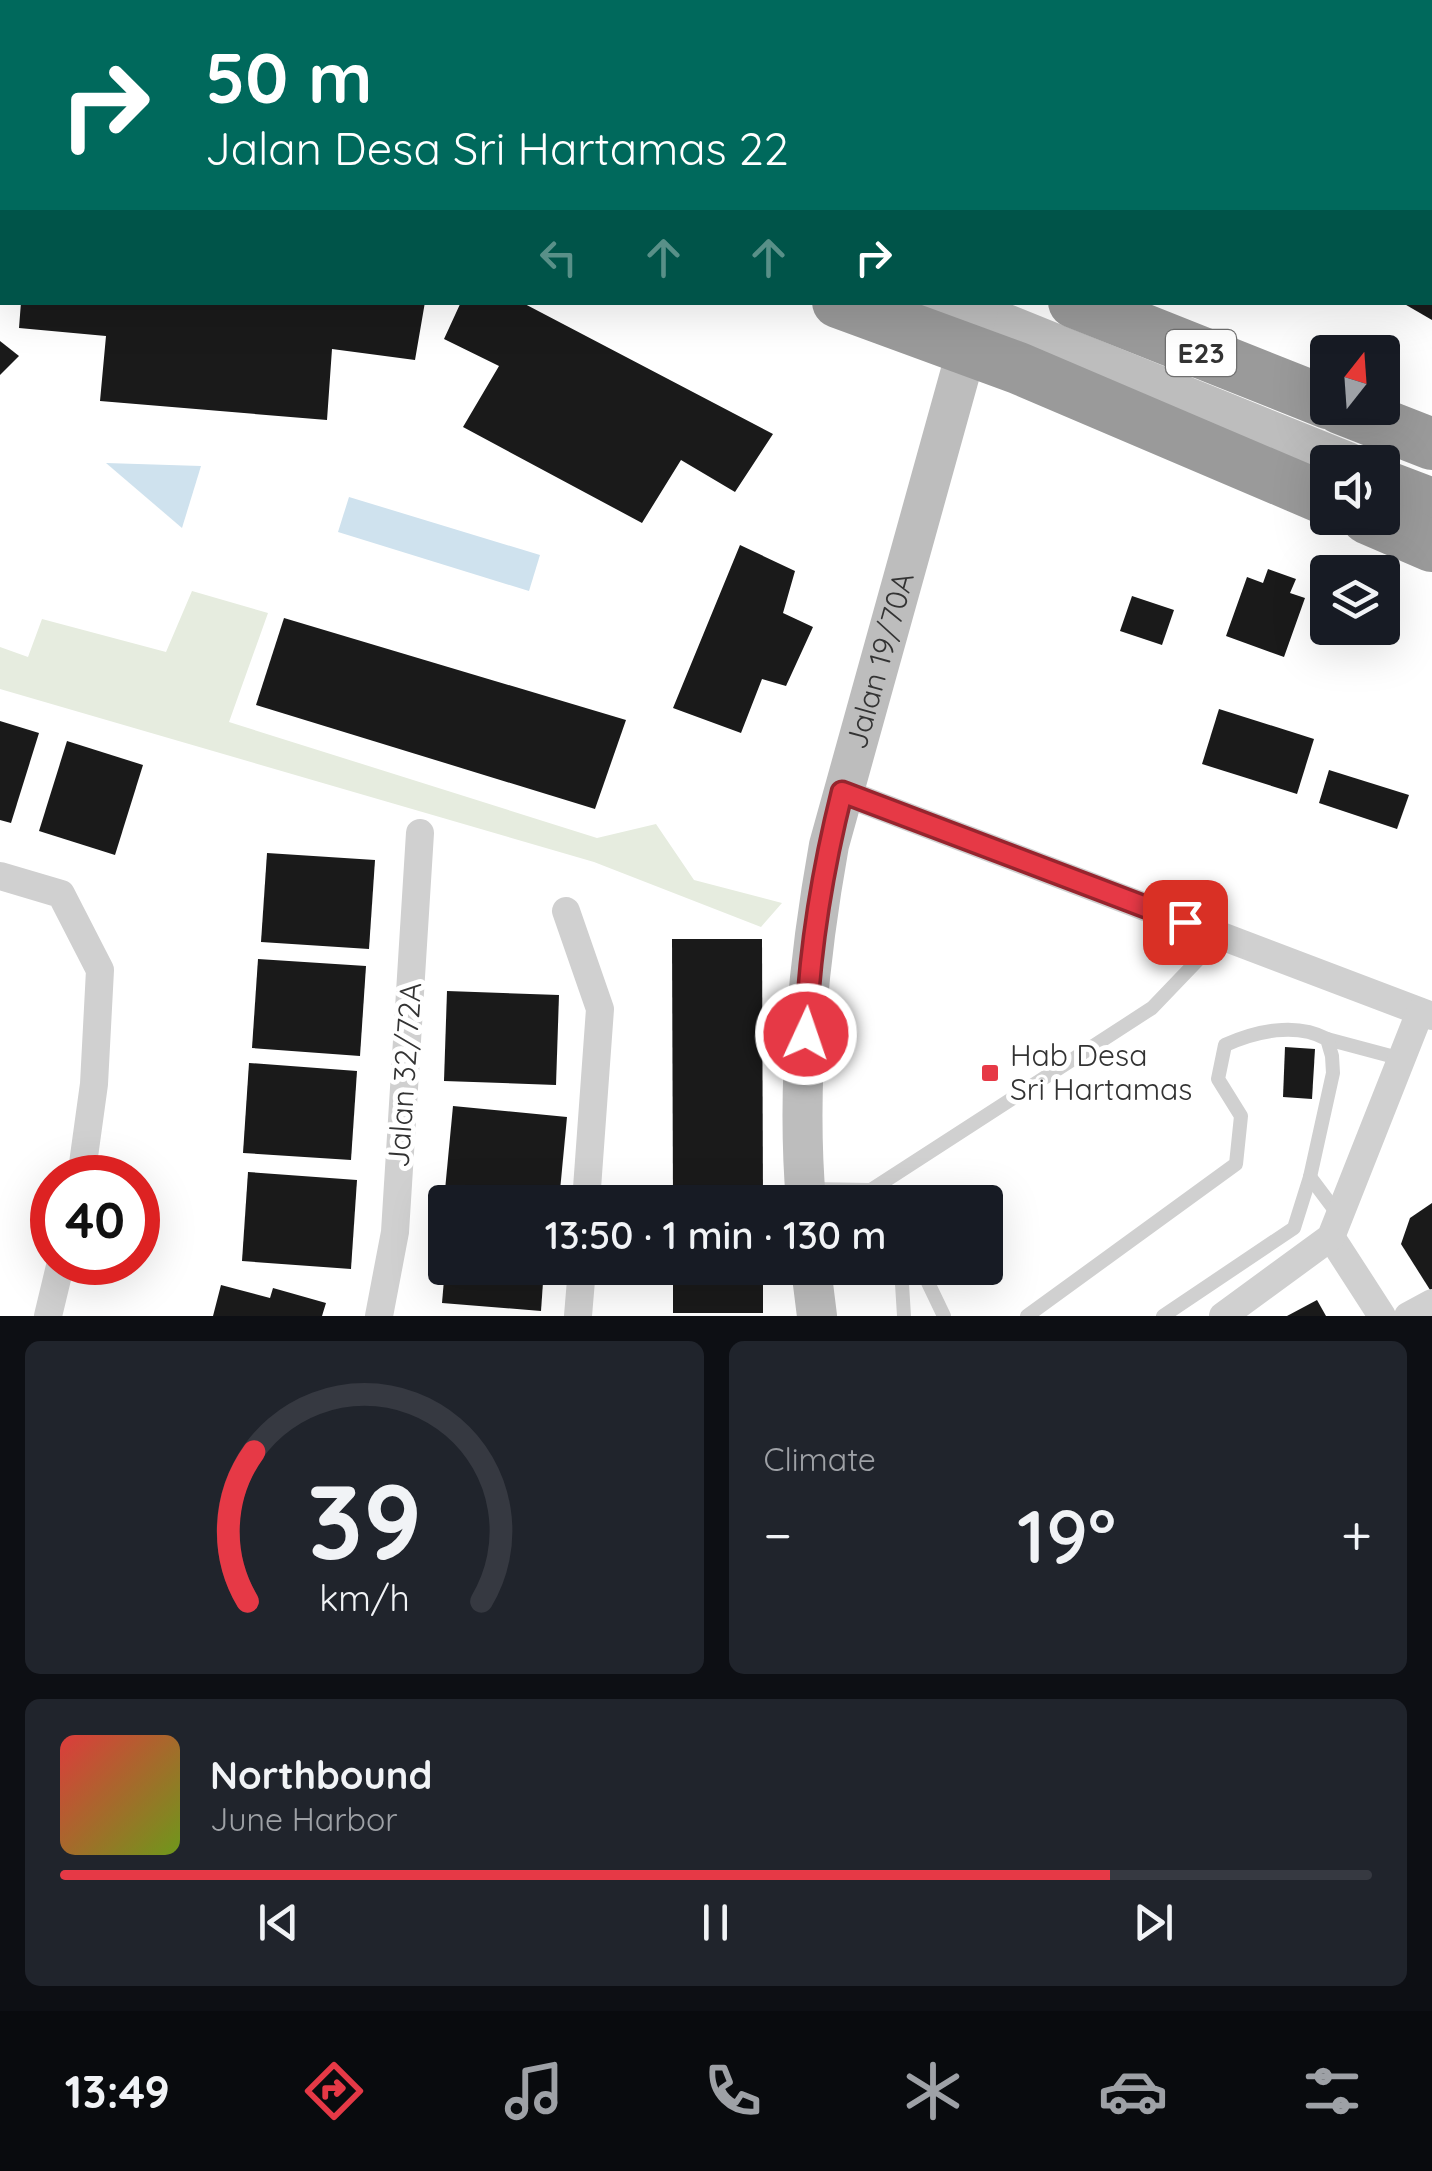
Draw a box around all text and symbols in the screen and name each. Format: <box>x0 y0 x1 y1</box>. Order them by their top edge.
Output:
text: 50 m <box>205 33 372 121</box>
icon: right <box>40 40 170 170</box>
text: Jalan Desa Sri Hartamas 22 <box>205 120 789 176</box>
icon: left <box>531 230 586 285</box>
icon: ahead <box>636 230 691 285</box>
icon: ahead <box>741 230 796 285</box>
icon: right <box>846 230 901 285</box>
road number: E23 <box>1166 330 1236 376</box>
north arrow <box>1310 335 1400 425</box>
map controls <box>1310 335 1400 645</box>
button: sound <box>1310 445 1400 535</box>
button: layers <box>1310 555 1400 645</box>
street label: Jalan 19/70A <box>837 568 922 753</box>
pin <box>1143 880 1228 965</box>
icon: arrive <box>1158 895 1213 950</box>
street label: Jalan 32/72A <box>379 981 429 1169</box>
position arrow <box>754 982 858 1086</box>
place label: Hab Desa Sri Hartamas <box>1010 1036 1192 1108</box>
marker: Hab Desa Sri Hartamas <box>979 1062 1001 1084</box>
speed limit sign: 40 <box>30 1155 160 1285</box>
text: 13:50 · 1 min · 130 m <box>545 1211 886 1259</box>
text: Climate <box>764 1439 876 1479</box>
text: 39 <box>307 1455 422 1585</box>
text: 19° <box>1017 1488 1116 1582</box>
text: − <box>764 1500 792 1569</box>
text: + <box>1341 1500 1372 1569</box>
text: km/h <box>319 1575 410 1620</box>
text: Northbound <box>210 1751 432 1799</box>
text: June Harbor <box>210 1799 398 1839</box>
icon: previous <box>251 1895 306 1950</box>
icon: pause <box>688 1895 743 1950</box>
icon: next <box>1126 1895 1181 1950</box>
icon: directions <box>299 2056 369 2126</box>
icon: music <box>499 2056 569 2126</box>
icon: phone <box>698 2056 768 2126</box>
icon: climate <box>898 2056 968 2126</box>
icon: car <box>1098 2056 1168 2126</box>
icon: filters <box>1297 2056 1367 2126</box>
text: 13:49 <box>65 2063 170 2119</box>

